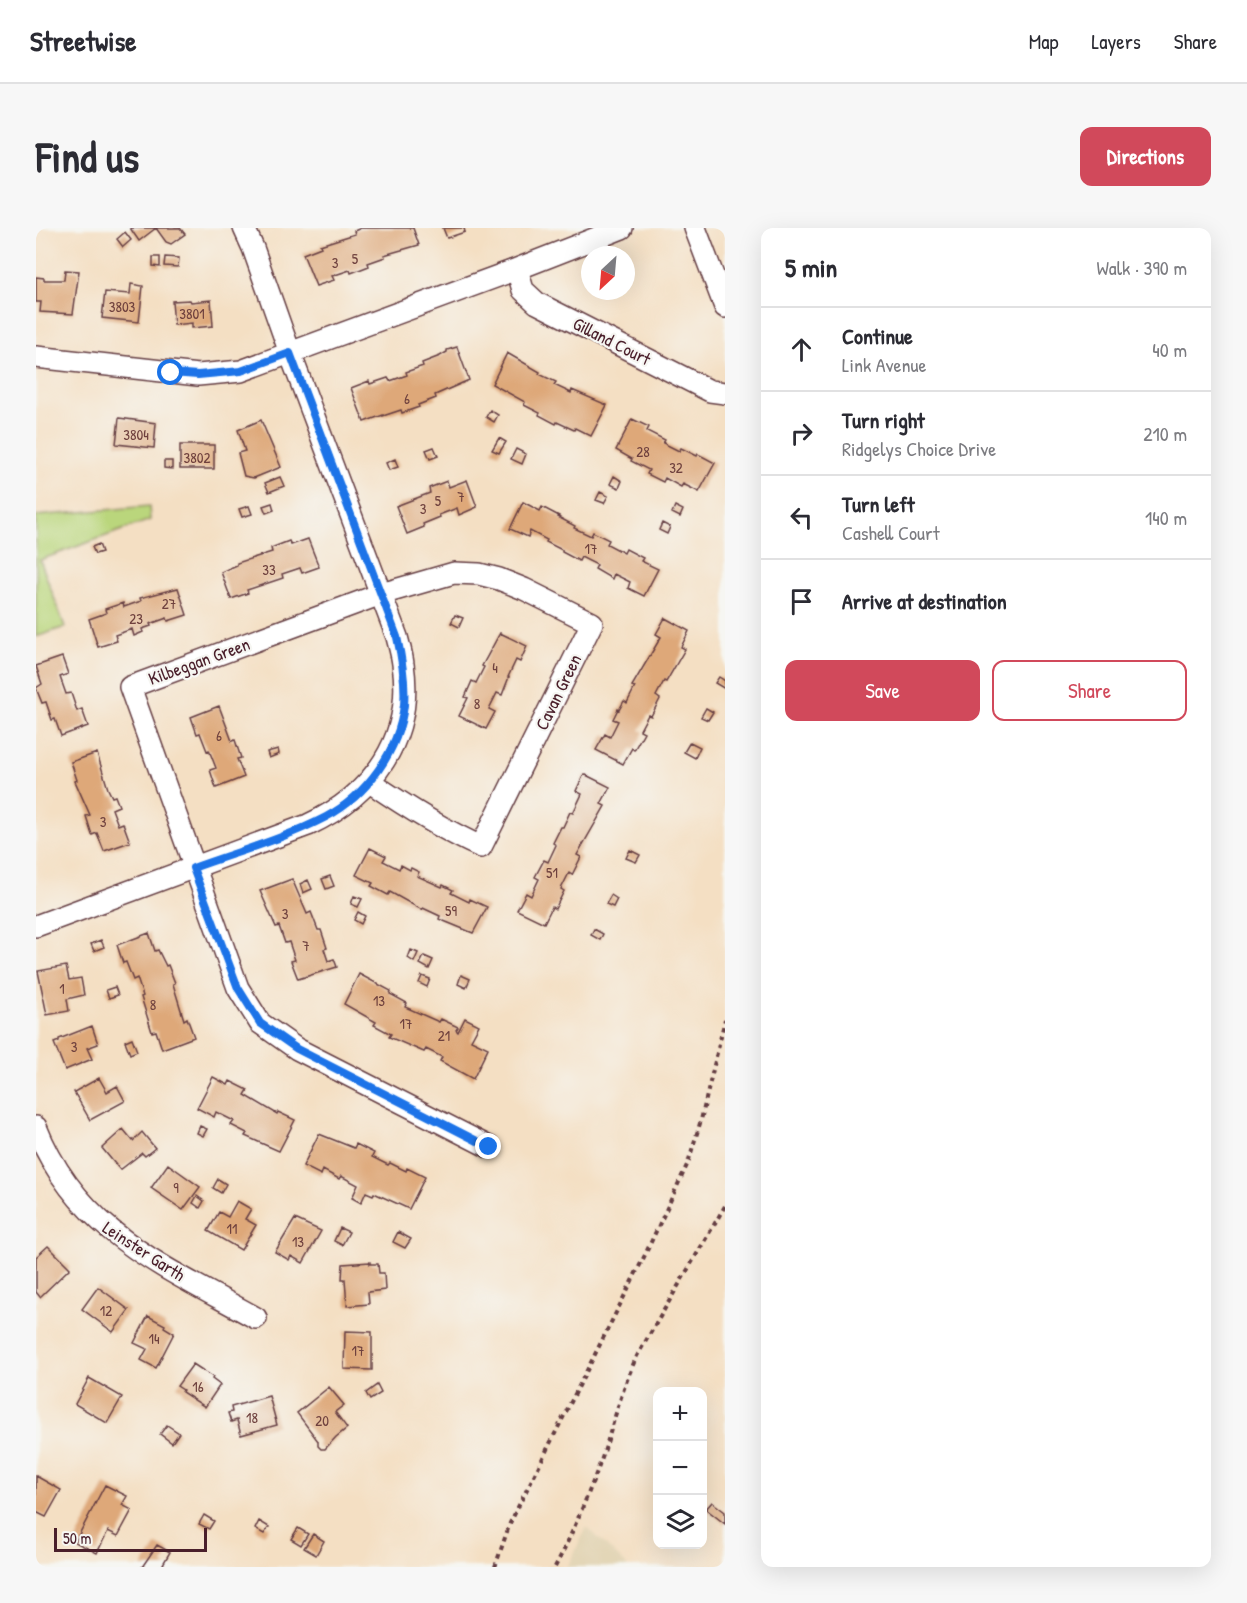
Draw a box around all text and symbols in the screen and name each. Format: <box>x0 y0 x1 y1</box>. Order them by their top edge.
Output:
text: Streetwise <box>30 22 136 60</box>
text: Map <box>1029 27 1058 56</box>
text: Layers <box>1091 27 1141 56</box>
text: Share <box>1174 27 1217 56</box>
button: Directions <box>1080 127 1211 186</box>
text: Find us <box>36 128 139 185</box>
north arrow <box>581 246 635 300</box>
house number: 5 <box>352 248 359 269</box>
text: 5 min <box>785 250 837 285</box>
house number: 3 <box>332 252 339 273</box>
text: Walk · 390 m <box>1097 254 1187 281</box>
house number: 3803 <box>109 296 136 317</box>
house number: 3801 <box>179 303 205 324</box>
street label: Gilland Court <box>569 311 656 372</box>
text: Continue <box>842 321 913 351</box>
icon: ahead <box>785 333 818 366</box>
text: 40 m <box>1152 336 1187 363</box>
text: Link Avenue <box>842 351 927 378</box>
route start <box>157 359 183 385</box>
house number: 6 <box>404 388 410 409</box>
text: Turn right <box>842 405 925 435</box>
icon: right <box>785 417 818 450</box>
text: 210 m <box>1143 420 1187 447</box>
house number: 3804 <box>123 424 149 445</box>
text: Ridgelys Choice Drive <box>842 435 996 462</box>
house number: 28 <box>636 441 650 462</box>
house number: 3802 <box>184 447 210 468</box>
house number: 32 <box>669 457 683 478</box>
house number: 7 <box>457 486 465 507</box>
text: Turn left <box>842 489 915 519</box>
house number: 5 <box>435 490 442 511</box>
house number: 3 <box>420 498 427 519</box>
icon: left <box>785 501 818 534</box>
text: 140 m <box>1145 504 1187 531</box>
text: Cashell Court <box>842 519 940 546</box>
house number: 17 <box>585 538 597 559</box>
house number: 33 <box>262 559 276 580</box>
icon: arrive <box>785 585 818 618</box>
text: Arrive at destination <box>842 586 1007 616</box>
house number: 27 <box>162 593 176 614</box>
house number: 23 <box>129 608 143 629</box>
street label: Kilbeggan Green <box>145 631 253 691</box>
street label: Cavan Green <box>529 650 587 734</box>
house number: 4 <box>492 657 498 678</box>
button: Save <box>785 660 980 721</box>
button: Share <box>992 660 1187 721</box>
house number: 8 <box>474 693 480 714</box>
house number: 6 <box>216 725 222 746</box>
house number: 3 <box>100 811 107 832</box>
house number: 51 <box>546 862 558 883</box>
house number: 59 <box>445 900 457 921</box>
house number: 3 <box>282 903 289 924</box>
house number: 7 <box>302 935 310 956</box>
house number: 1 <box>59 978 65 999</box>
house number: 13 <box>373 990 385 1011</box>
house number: 8 <box>150 994 156 1015</box>
house number: 17 <box>400 1013 412 1034</box>
house number: 21 <box>438 1025 450 1046</box>
house number: 3 <box>71 1036 78 1057</box>
route end <box>475 1133 501 1159</box>
house number: 9 <box>173 1177 179 1198</box>
street label: Leinster Garth <box>98 1215 190 1287</box>
house number: 11 <box>227 1218 237 1239</box>
house number: 13 <box>292 1231 304 1252</box>
house number: 12 <box>100 1300 112 1321</box>
house number: 14 <box>148 1328 160 1349</box>
house number: 17 <box>352 1340 364 1361</box>
house number: 16 <box>192 1376 204 1397</box>
map controls <box>653 1387 707 1549</box>
button: + <box>653 1387 707 1441</box>
house number: 18 <box>246 1407 258 1428</box>
house number: 20 <box>315 1410 329 1431</box>
button: − <box>653 1441 707 1495</box>
button: layers <box>653 1495 707 1549</box>
scale bar <box>54 1525 207 1552</box>
text: 50 m <box>63 1527 92 1549</box>

